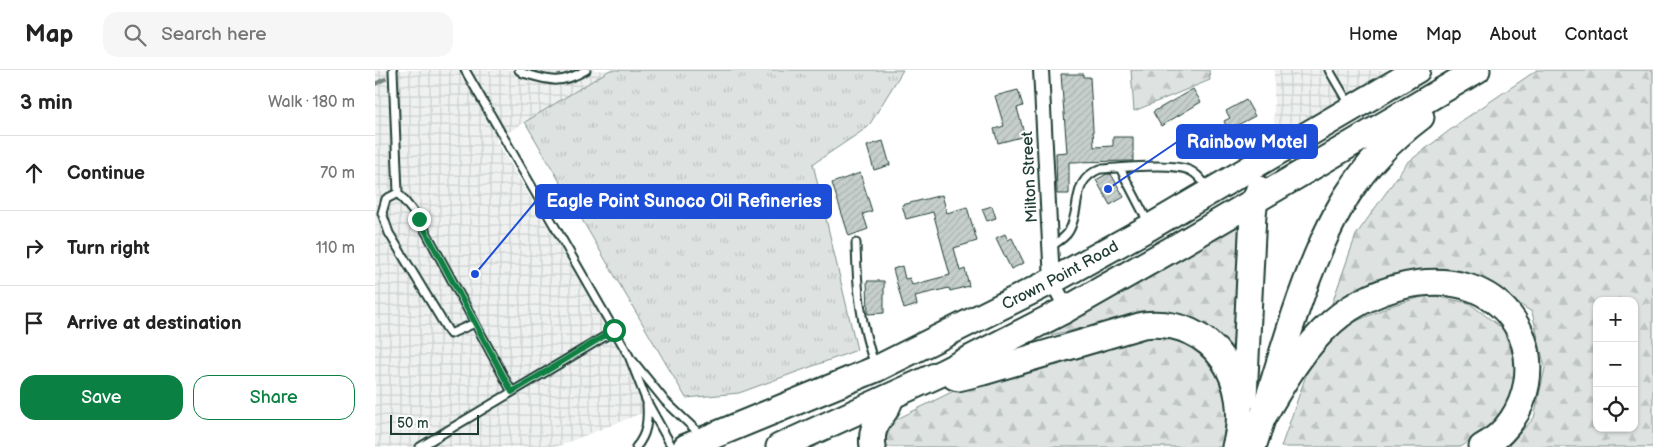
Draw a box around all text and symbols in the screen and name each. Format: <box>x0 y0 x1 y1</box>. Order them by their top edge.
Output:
search box <box>103 12 453 57</box>
text: Map <box>25 20 73 49</box>
icon: search <box>121 21 149 49</box>
text: Search here <box>161 23 267 46</box>
text: Home <box>1349 24 1398 45</box>
text: Map <box>1426 24 1462 45</box>
text: About <box>1490 24 1537 45</box>
text: Contact <box>1565 24 1628 45</box>
text: 3 min <box>20 90 73 115</box>
text: Walk · 180 m <box>268 93 355 112</box>
callout: Rainbow Motel <box>1177 125 1317 158</box>
street label: Milton Street <box>1018 131 1042 223</box>
text: Rainbow Motel <box>1187 132 1307 153</box>
icon: ahead <box>20 159 48 187</box>
text: Continue <box>67 162 145 185</box>
text: 70 m <box>320 164 355 183</box>
callout: Eagle Point Sunoco Oil Refineries <box>536 185 831 218</box>
text: Eagle Point Sunoco Oil Refineries <box>546 191 822 212</box>
route end <box>408 208 431 231</box>
icon: right <box>20 234 48 262</box>
text: Turn right <box>67 237 150 260</box>
street label: Crown Point Road <box>999 237 1122 314</box>
text: 110 m <box>316 239 355 258</box>
map controls <box>1593 297 1638 432</box>
button: + <box>1593 297 1638 342</box>
icon: arrive <box>20 309 48 337</box>
text: Arrive at destination <box>67 312 242 335</box>
route start <box>603 319 626 342</box>
button: − <box>1593 342 1638 387</box>
button: Save <box>20 375 183 420</box>
button: Share <box>193 375 355 420</box>
button: locate <box>1593 387 1638 432</box>
scale bar <box>390 412 479 435</box>
text: 50 m <box>397 415 429 432</box>

